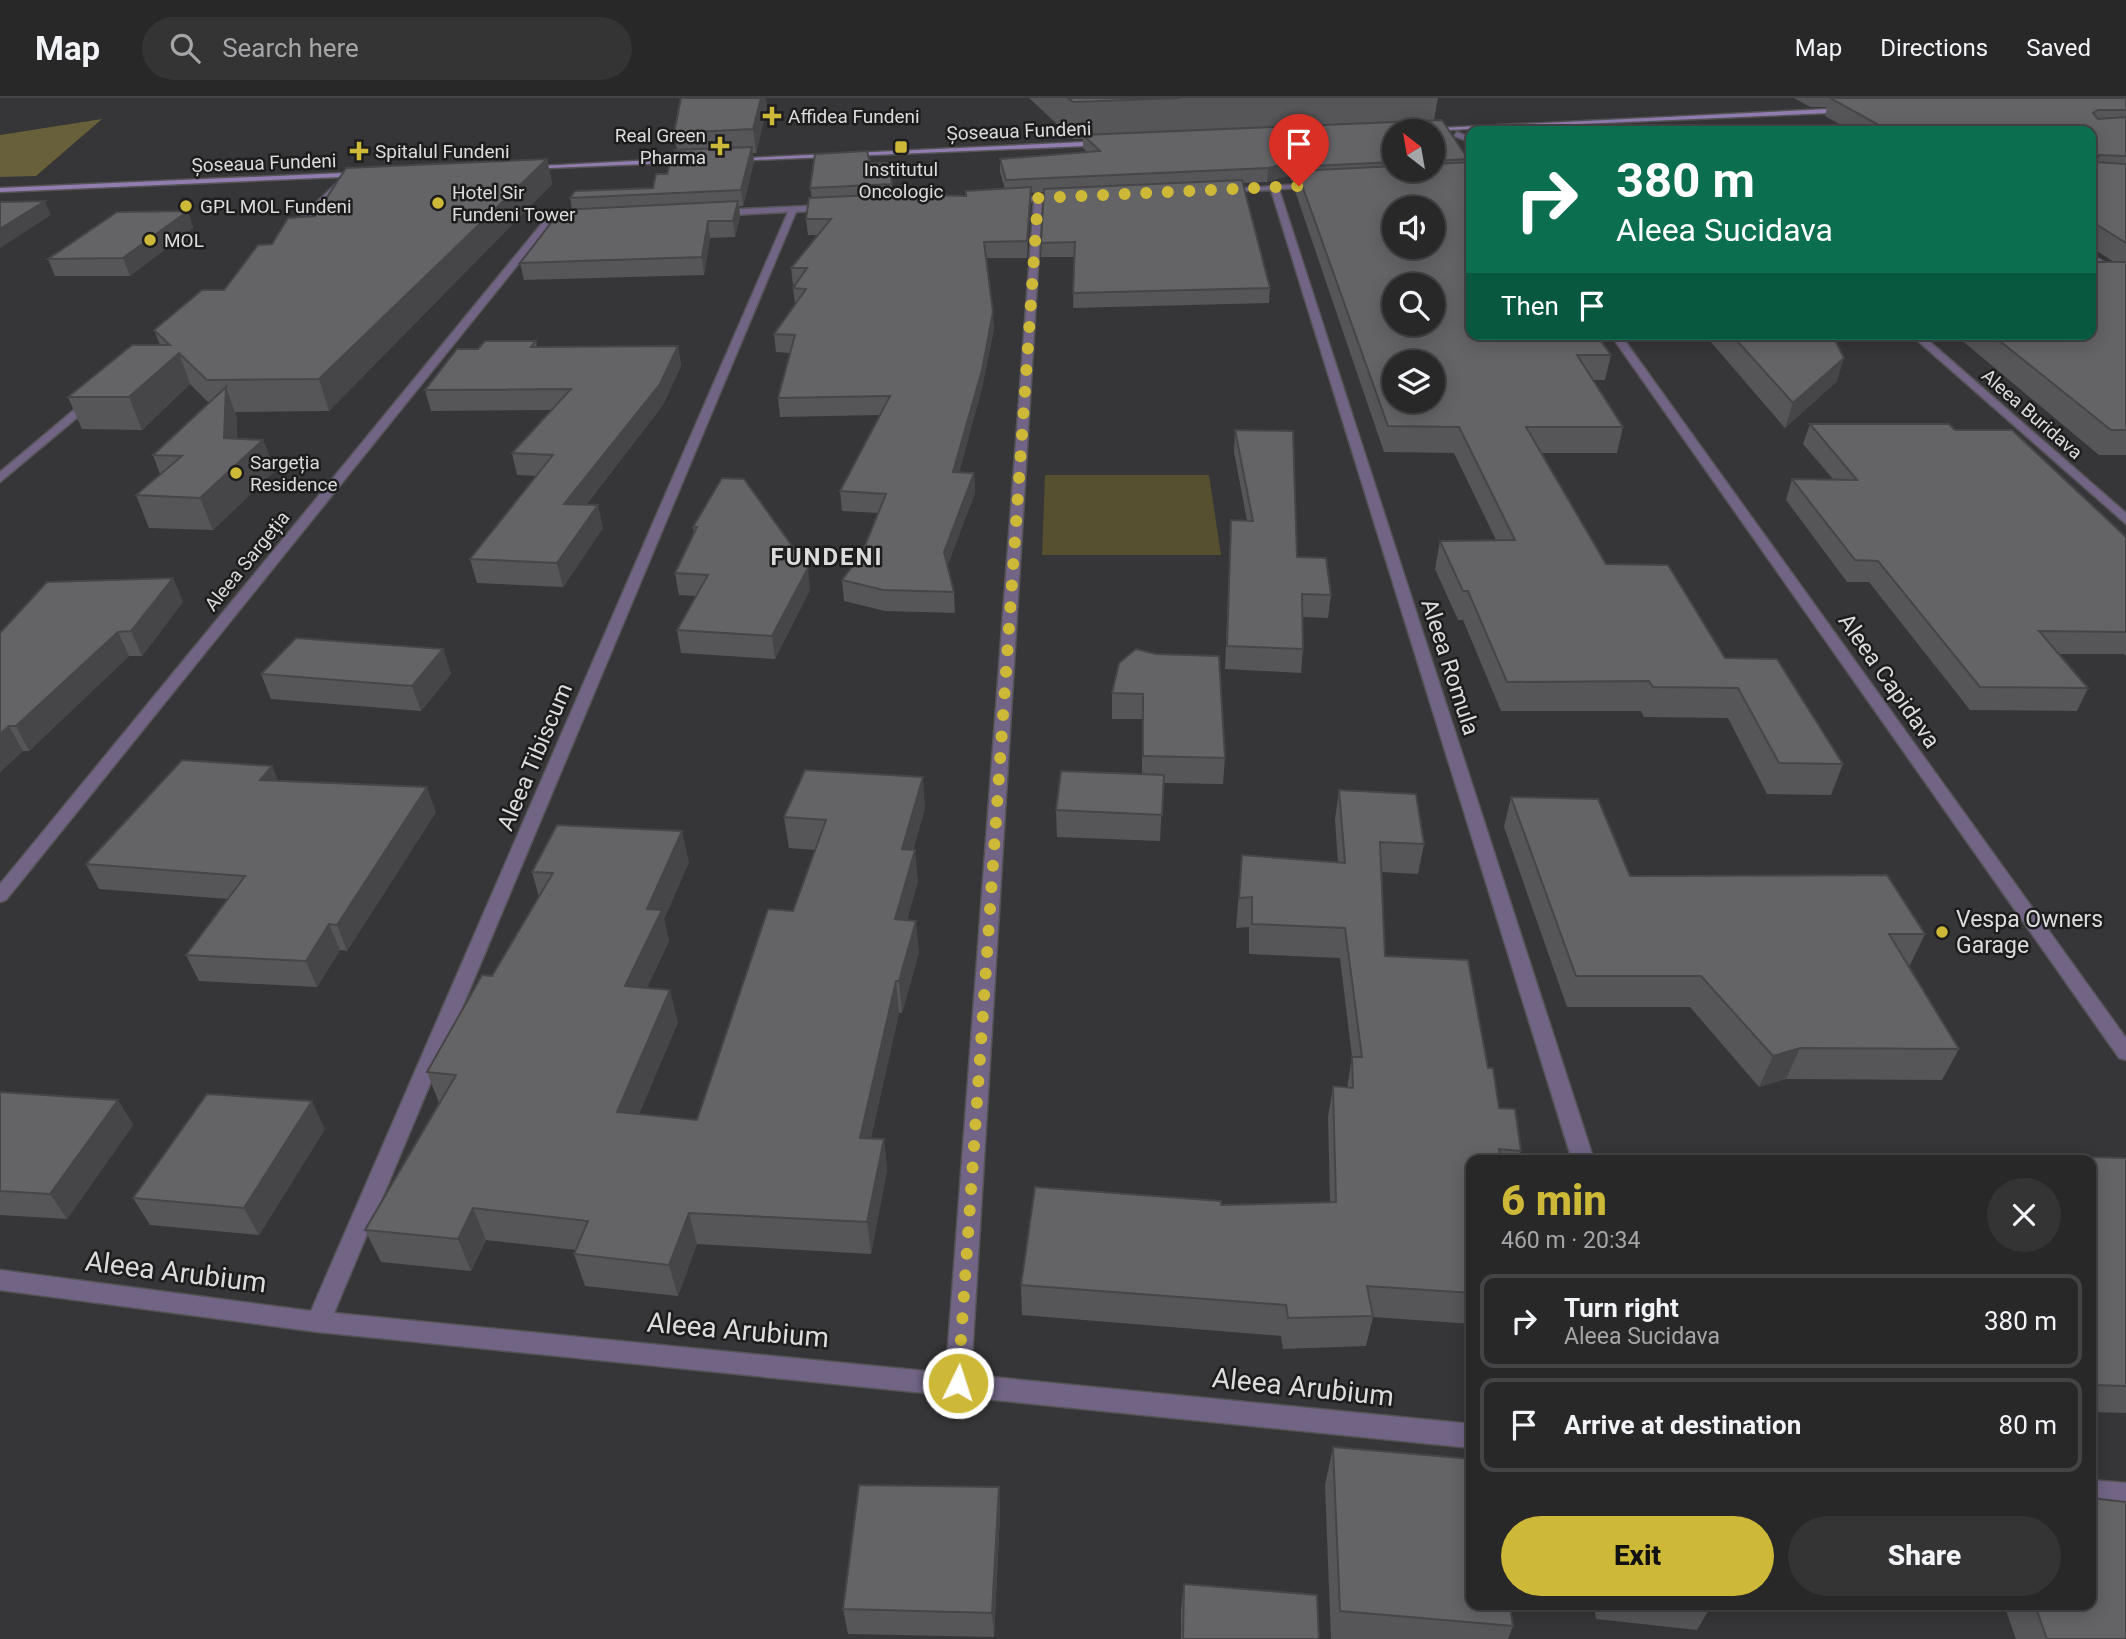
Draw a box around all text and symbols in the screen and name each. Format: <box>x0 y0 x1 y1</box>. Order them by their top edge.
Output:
search box <box>142 17 632 80</box>
text: Map <box>35 29 100 68</box>
icon: search <box>166 29 204 67</box>
text: Search here <box>222 33 359 63</box>
text: Map <box>1795 34 1842 62</box>
text: Directions <box>1880 34 1988 62</box>
text: Saved <box>2026 34 2091 62</box>
place label: Affidea Fundeni <box>788 105 920 128</box>
marker: Affidea Fundeni <box>762 106 782 126</box>
pin <box>1269 114 1329 186</box>
street label: Șoseaua Fundeni <box>946 117 1092 145</box>
north arrow <box>1382 119 1446 182</box>
map controls <box>1382 119 1445 413</box>
place label: Real Green Pharma <box>615 124 706 169</box>
icon: arrive <box>1280 125 1318 163</box>
marker: Real Green Pharma <box>712 138 728 154</box>
marker: Institutul Oncologic <box>893 139 909 155</box>
place label: Spitalul Fundeni <box>375 140 510 163</box>
marker: Spitalul Fundeni <box>349 141 369 161</box>
street label: Șoseaua Fundeni <box>191 149 337 177</box>
text: 380 m <box>1616 152 1755 209</box>
icon: right <box>1501 154 1592 245</box>
place label: Institutul Oncologic <box>858 158 944 203</box>
place label: Hotel Sir Fundeni Tower <box>452 181 576 226</box>
place label: GPL MOL Fundeni <box>200 195 352 218</box>
marker: Hotel Sir Fundeni Tower <box>430 195 446 211</box>
button: sound <box>1382 196 1445 259</box>
marker: GPL MOL Fundeni <box>178 198 194 214</box>
text: Aleea Sucidava <box>1616 211 1833 249</box>
place label: MOL <box>164 229 204 252</box>
marker: MOL <box>142 232 158 248</box>
button: search <box>1382 273 1445 336</box>
icon: arrive <box>1573 287 1611 325</box>
text: Then <box>1501 291 1559 321</box>
button: layers <box>1382 350 1445 413</box>
street label: Aleea Buridava <box>1977 364 2087 464</box>
place label: Sargeția Residence <box>250 451 338 496</box>
marker: Sargeția Residence <box>228 465 244 481</box>
street label: Aleea Sargeția <box>200 506 294 616</box>
district label: FUNDENI <box>771 543 883 571</box>
street label: Aleea Romula <box>1415 596 1485 738</box>
street label: Aleea Capidava <box>1833 609 1945 753</box>
street label: Aleea Tibiscum <box>492 679 578 835</box>
place label: Vespa Owners Garage <box>1956 906 2103 959</box>
marker: Vespa Owners Garage <box>1934 924 1950 940</box>
text: 6 min <box>1501 1176 1607 1225</box>
button: close <box>1987 1178 2061 1252</box>
text: 460 m · 20:34 <box>1501 1227 1640 1254</box>
street label: Aleea Arubium <box>83 1244 269 1300</box>
text: Turn right <box>1564 1293 1679 1323</box>
icon: right <box>1505 1302 1543 1340</box>
street label: Aleea Arubium <box>646 1306 830 1354</box>
text: 380 m <box>1984 1306 2057 1336</box>
text: Aleea Sucidava <box>1564 1323 1720 1350</box>
position arrow <box>921 1346 995 1420</box>
street label: Aleea Arubium <box>1210 1361 1396 1413</box>
icon: arrive <box>1505 1406 1543 1444</box>
text: Arrive at destination <box>1564 1410 1801 1440</box>
text: 80 m <box>1999 1410 2057 1440</box>
button: Exit <box>1501 1516 1774 1596</box>
button: Share <box>1788 1516 2061 1596</box>

